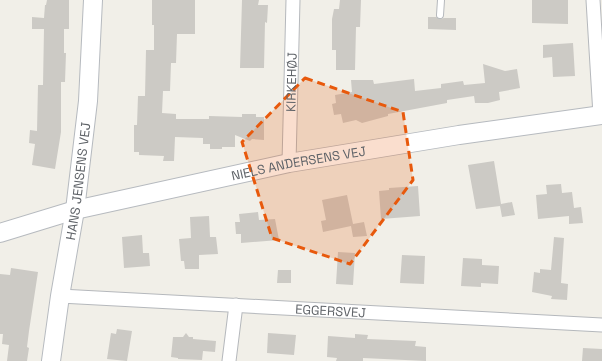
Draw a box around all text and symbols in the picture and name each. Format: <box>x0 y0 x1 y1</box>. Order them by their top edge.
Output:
street label: KIRKEHØJ <box>282 52 300 112</box>
street label: HANS JENSENS VEJ <box>61 121 94 241</box>
street label: NIELS ANDERSENS VEJ <box>230 142 367 184</box>
street label: EGGERSVEJ <box>295 300 367 321</box>

